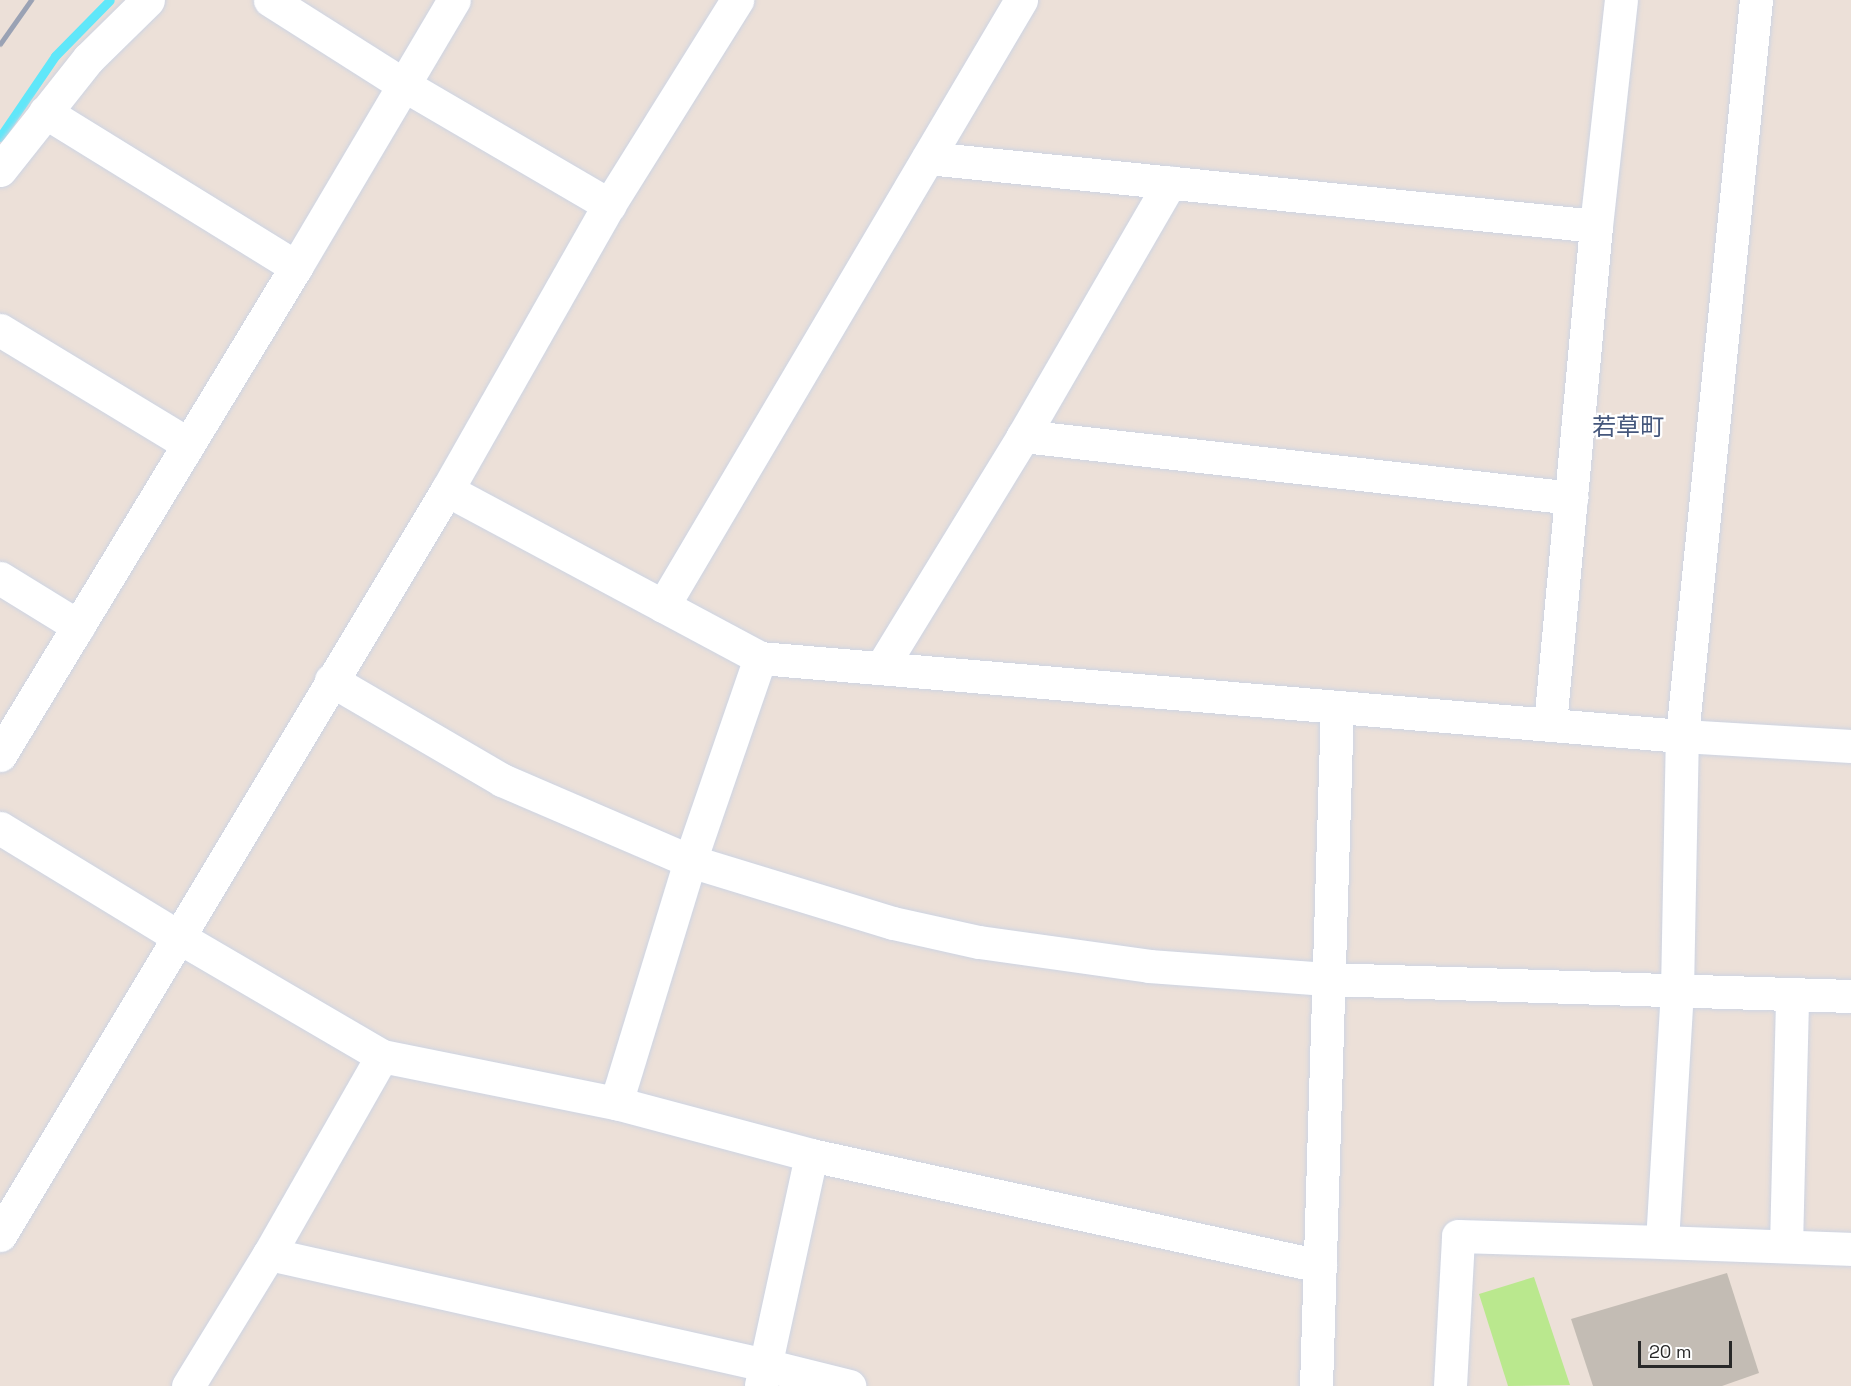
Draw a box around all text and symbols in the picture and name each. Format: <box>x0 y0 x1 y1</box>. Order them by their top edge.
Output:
district label: 若草町 <box>1592 413 1664 441</box>
scale bar <box>1641 1329 1736 1367</box>
text: 20 m <box>1649 1340 1692 1363</box>

